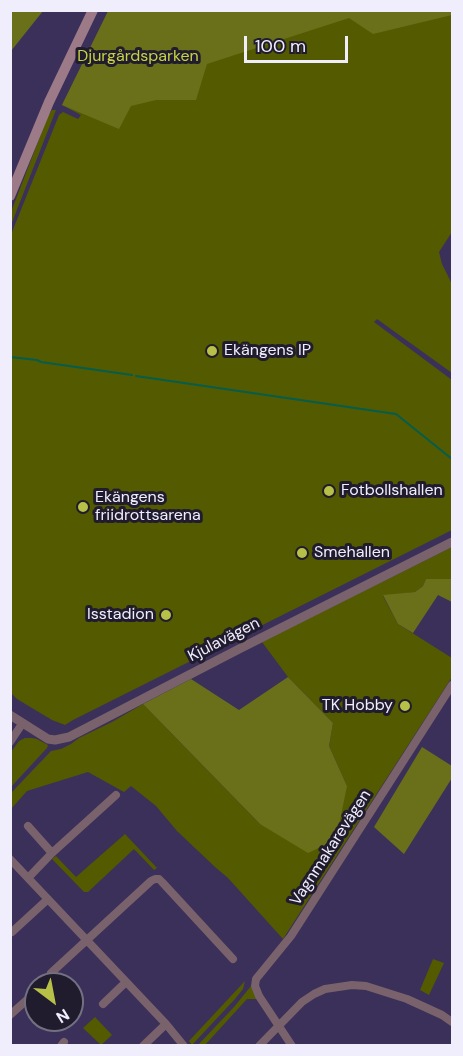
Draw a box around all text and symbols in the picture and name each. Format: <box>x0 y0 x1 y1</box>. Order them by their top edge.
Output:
scale bar <box>247 24 350 62</box>
text: 100 m <box>255 34 306 58</box>
park label: Djurgårdsparken <box>77 47 199 67</box>
place label: Ekängens IP <box>224 341 311 361</box>
marker: Ekängens IP <box>205 344 219 358</box>
place label: Fotbollshallen <box>341 481 443 501</box>
marker: Fotbollshallen <box>322 484 336 498</box>
place label: Ekängens friidrottsarena <box>95 488 201 526</box>
marker: Ekängens friidrottsarena <box>76 500 90 514</box>
place label: Smehallen <box>314 543 390 563</box>
marker: Smehallen <box>295 546 309 560</box>
place label: Isstadion <box>87 605 154 625</box>
marker: Isstadion <box>159 608 173 622</box>
street label: Kjulavägen <box>185 614 263 666</box>
place label: TK Hobby <box>322 696 393 716</box>
marker: TK Hobby <box>398 699 412 713</box>
street label: Vagnmakarevägen <box>286 786 376 910</box>
north arrow <box>24 972 84 1032</box>
text: N <box>52 1004 73 1028</box>

